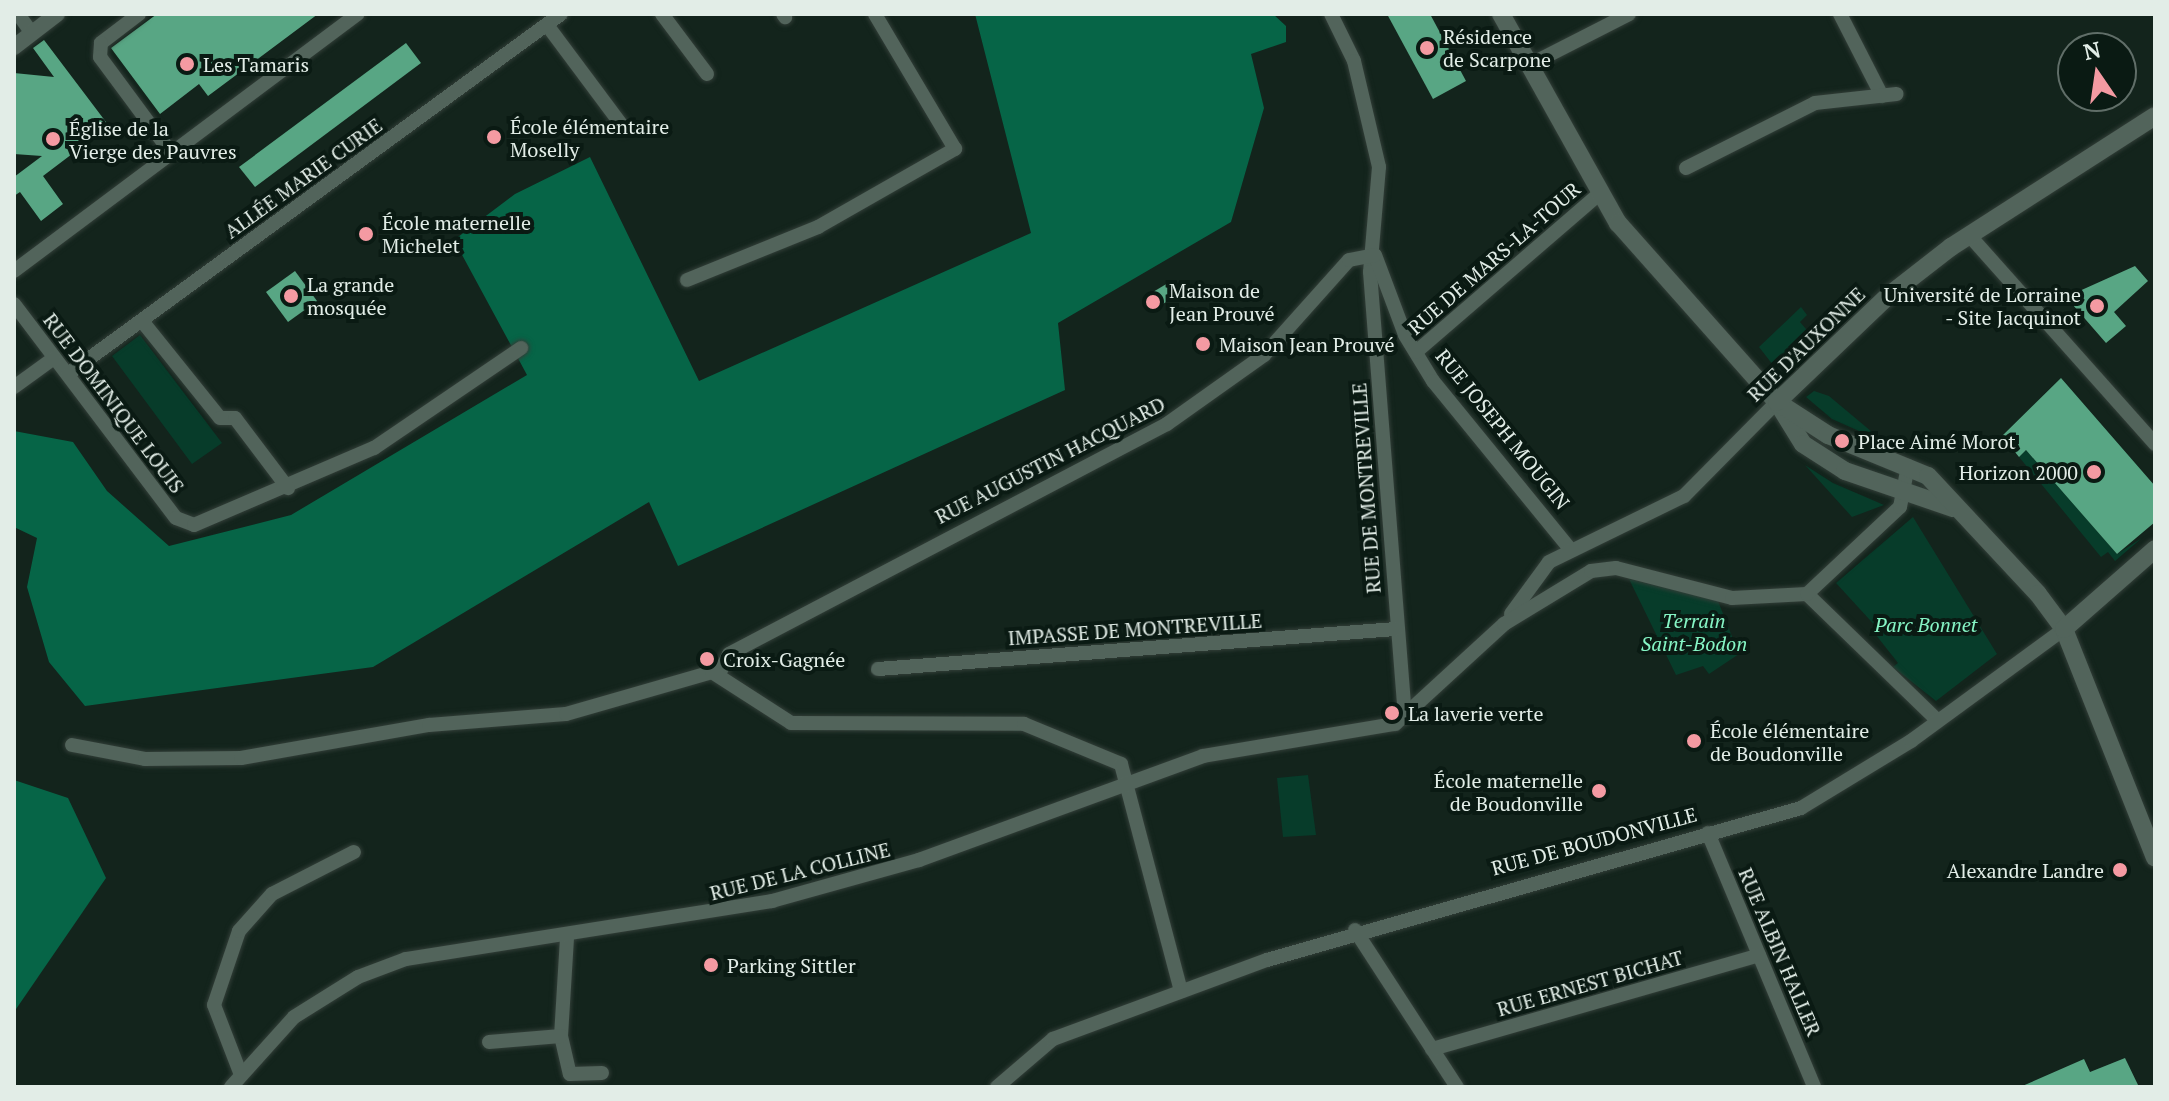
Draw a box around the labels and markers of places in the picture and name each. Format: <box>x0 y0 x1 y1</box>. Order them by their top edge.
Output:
place label: Résidence de Scarpone <box>1443 24 1551 71</box>
marker: Résidence de Scarpone <box>1418 39 1436 57</box>
place label: Les Tamaris <box>203 52 309 76</box>
marker: Les Tamaris <box>178 55 196 73</box>
place label: École élémentaire Moselly <box>510 114 669 161</box>
place label: Église de la Vierge des Pauvres <box>69 116 237 163</box>
marker: École élémentaire Moselly <box>485 128 503 146</box>
marker: Église de la Vierge des Pauvres <box>44 130 62 148</box>
place label: École maternelle Michelet <box>382 210 531 257</box>
marker: École maternelle Michelet <box>357 225 375 243</box>
place label: La grande mosquée <box>307 272 394 319</box>
place label: Maison de Jean Prouvé <box>1169 278 1275 325</box>
place label: Université de Lorraine - Site Jacquinot <box>1884 282 2081 329</box>
marker: La grande mosquée <box>282 287 300 305</box>
marker: Maison de Jean Prouvé <box>1144 293 1162 311</box>
marker: Université de Lorraine - Site Jacquinot <box>2088 297 2106 315</box>
place label: Maison Jean Prouvé <box>1219 332 1395 356</box>
marker: Maison Jean Prouvé <box>1194 335 1212 353</box>
place label: Place Aimé Morot <box>1858 429 2016 453</box>
marker: Place Aimé Morot <box>1833 432 1851 450</box>
place label: Horizon 2000 <box>1959 460 2078 484</box>
marker: Horizon 2000 <box>2085 463 2103 481</box>
place label: Croix-Gagnée <box>723 647 845 671</box>
marker: Croix-Gagnée <box>698 650 716 668</box>
place label: La laverie verte <box>1408 701 1544 725</box>
marker: La laverie verte <box>1383 704 1401 722</box>
place label: École élémentaire de Boudonville <box>1710 718 1869 765</box>
marker: École élémentaire de Boudonville <box>1685 732 1703 750</box>
place label: École maternelle de Boudonville <box>1434 768 1583 815</box>
marker: École maternelle de Boudonville <box>1590 782 1608 800</box>
place label: Alexandre Landre <box>1947 858 2104 882</box>
marker: Alexandre Landre <box>2111 861 2129 879</box>
place label: Parking Sittler <box>727 953 856 977</box>
marker: Parking Sittler <box>702 956 720 974</box>

